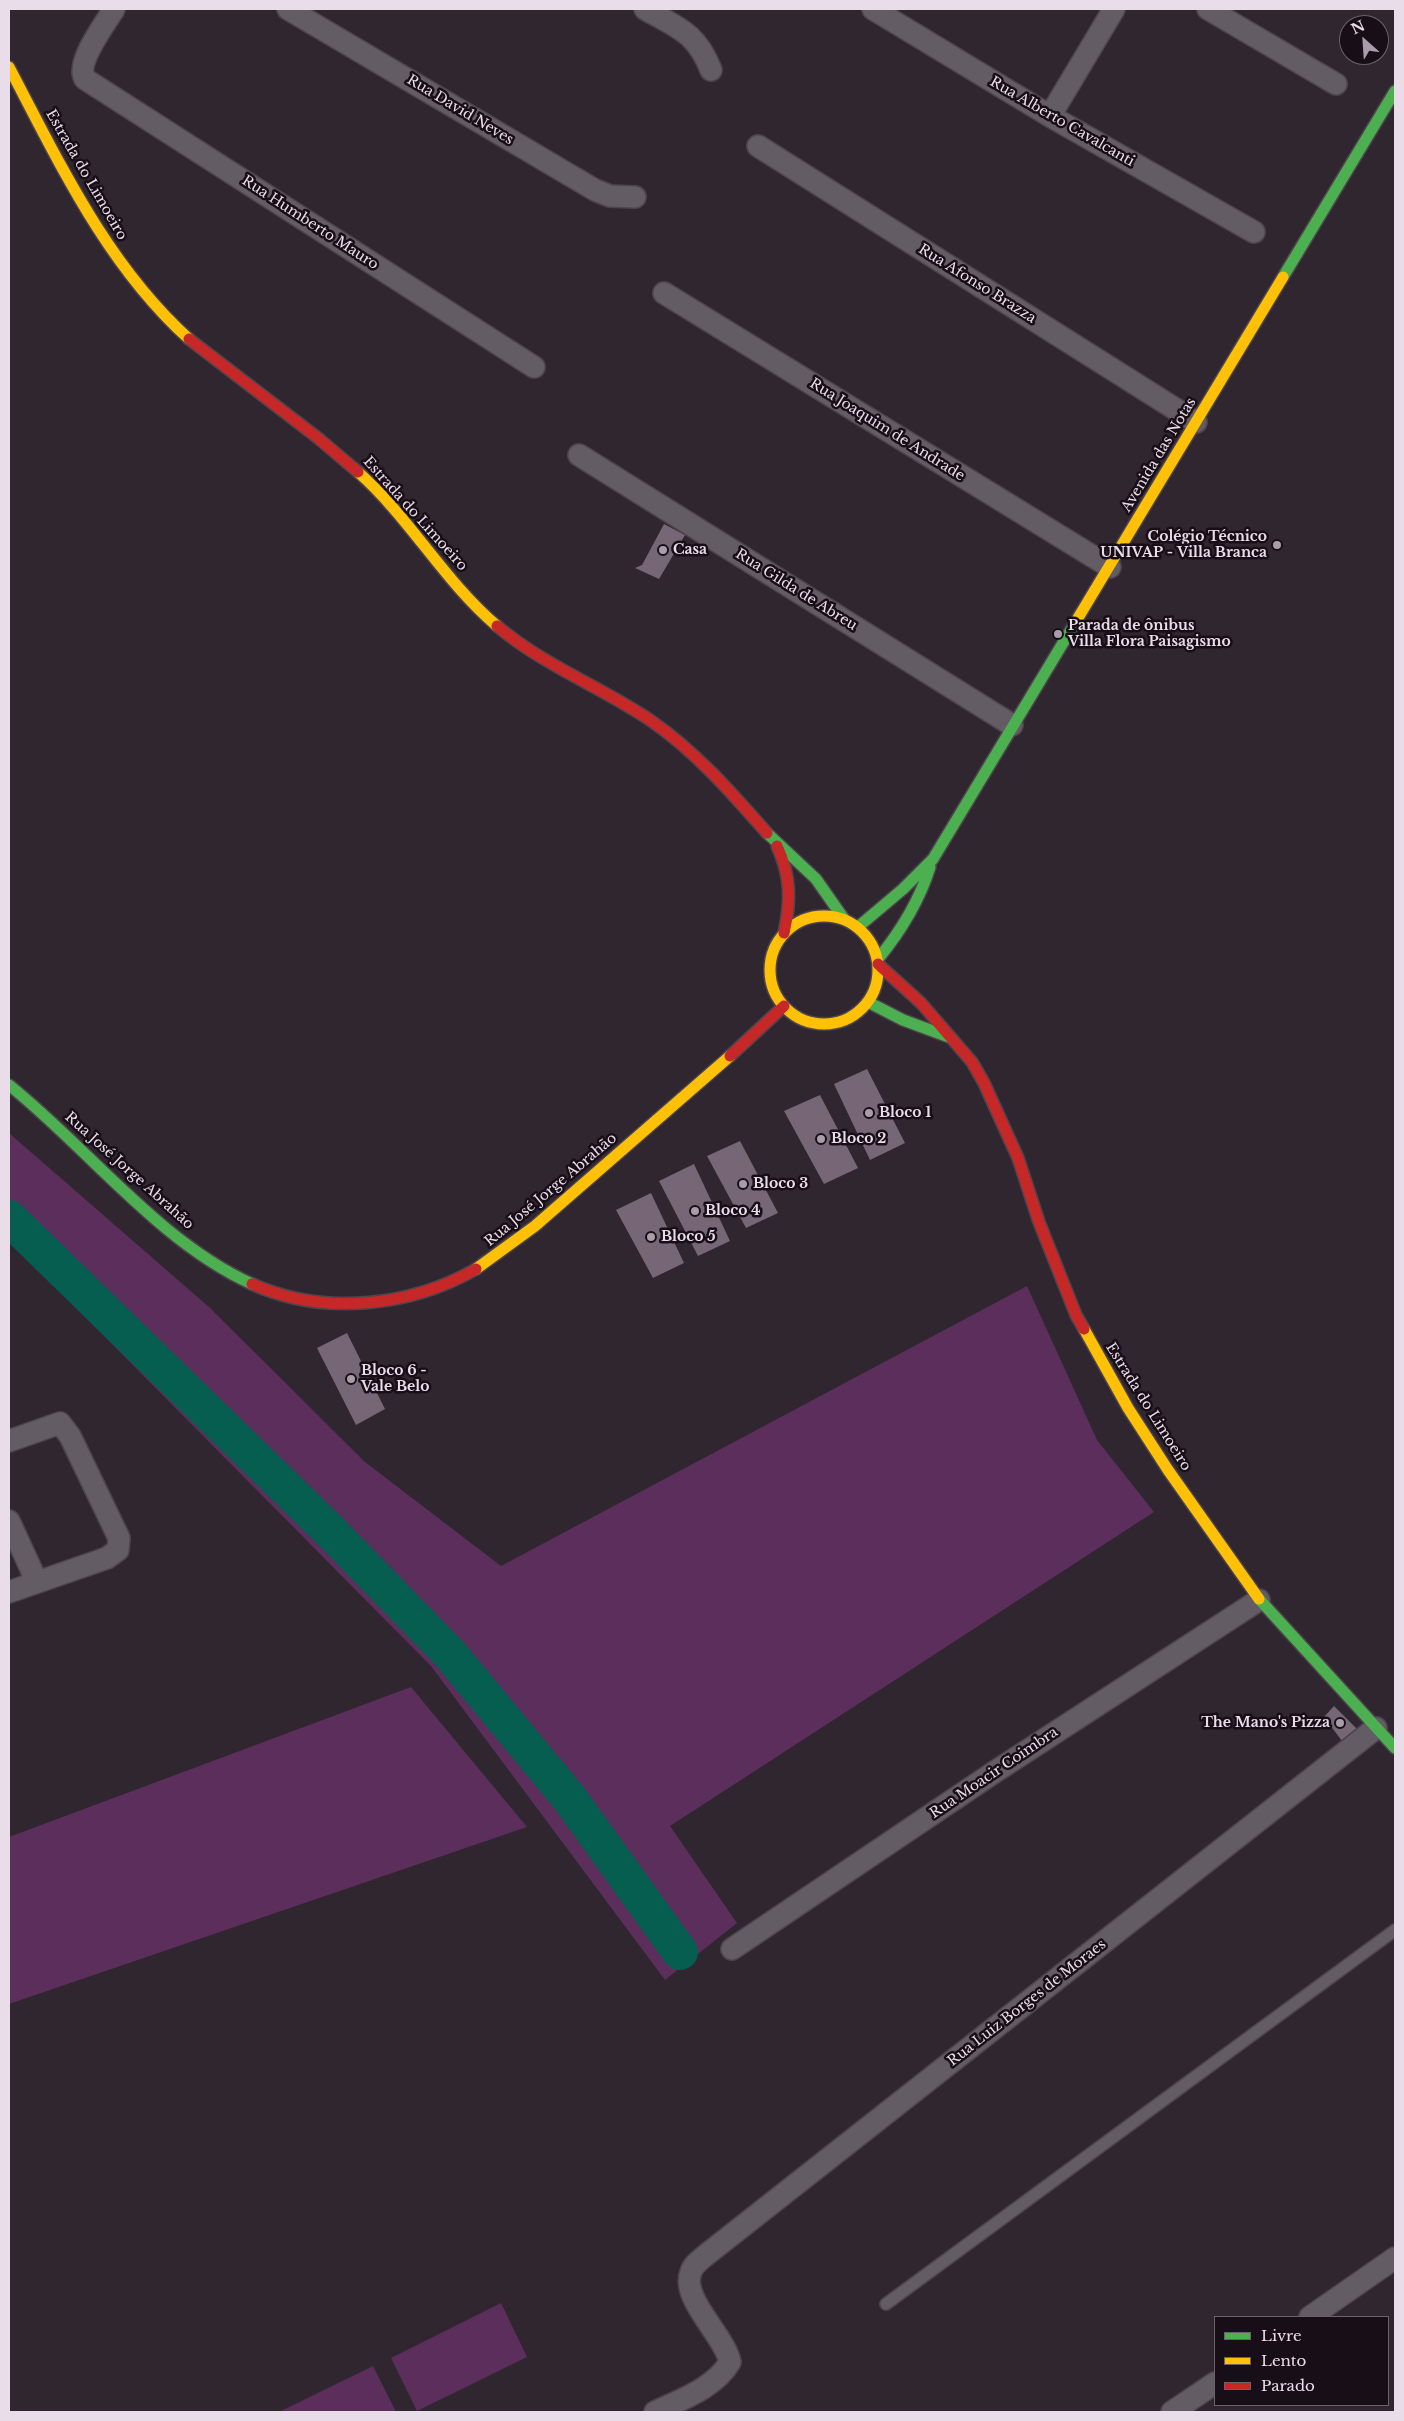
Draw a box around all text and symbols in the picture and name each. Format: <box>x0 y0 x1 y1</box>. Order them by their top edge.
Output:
north arrow <box>1339 15 1389 65</box>
text: N <box>1348 16 1368 38</box>
street label: Rua David Neves <box>404 72 516 148</box>
street label: Rua Alberto Cavalcanti <box>987 74 1137 170</box>
street label: Estrada do Limoeiro <box>42 107 130 243</box>
street label: Rua Humberto Mauro <box>238 172 382 274</box>
street label: Rua Afonso Brazza <box>915 241 1039 327</box>
street label: Rua Joaquim de Andrade <box>806 375 968 485</box>
street label: Avenida das Notas <box>1118 395 1200 515</box>
street label: Estrada do Limoeiro <box>359 453 471 575</box>
place label: Colégio Técnico UNIVAP - Villa Branca <box>1100 529 1267 562</box>
marker: Colégio Técnico UNIVAP - Villa Branca <box>1271 539 1283 551</box>
place label: Casa <box>673 542 707 558</box>
marker: Casa <box>657 544 669 556</box>
street label: Rua Gilda de Abreu <box>732 546 860 634</box>
place label: Parada de ônibus Villa Flora Paisagismo <box>1068 618 1231 650</box>
marker: Parada de ônibus Villa Flora Paisagismo <box>1052 628 1064 640</box>
place label: Bloco 1 <box>879 1105 931 1121</box>
marker: Bloco 1 <box>863 1107 875 1119</box>
street label: Rua José Jorge Abrahão <box>61 1109 197 1233</box>
street label: Rua José Jorge Abrahão <box>482 1130 620 1250</box>
place label: Bloco 2 <box>831 1131 886 1147</box>
marker: Bloco 2 <box>815 1133 827 1145</box>
place label: Bloco 3 <box>753 1176 808 1192</box>
marker: Bloco 3 <box>737 1178 749 1190</box>
place label: Bloco 4 <box>705 1203 760 1219</box>
marker: Bloco 4 <box>689 1205 701 1217</box>
place label: Bloco 5 <box>661 1229 715 1245</box>
marker: Bloco 5 <box>645 1231 657 1243</box>
street label: Estrada do Limoeiro <box>1102 1340 1194 1474</box>
place label: Bloco 6 - Vale Belo <box>361 1363 429 1395</box>
marker: Bloco 6 - Vale Belo <box>345 1373 357 1385</box>
place label: The Mano's Pizza <box>1201 1715 1330 1731</box>
marker: The Mano's Pizza <box>1334 1717 1346 1729</box>
street label: Rua Moacir Coimbra <box>927 1724 1061 1822</box>
street label: Rua Luiz Borges de Moraes <box>945 1936 1109 2070</box>
legend <box>1214 2316 1389 2406</box>
text: Livre <box>1261 2326 1302 2345</box>
text: Lento <box>1261 2351 1306 2370</box>
text: Parado <box>1261 2376 1315 2395</box>

